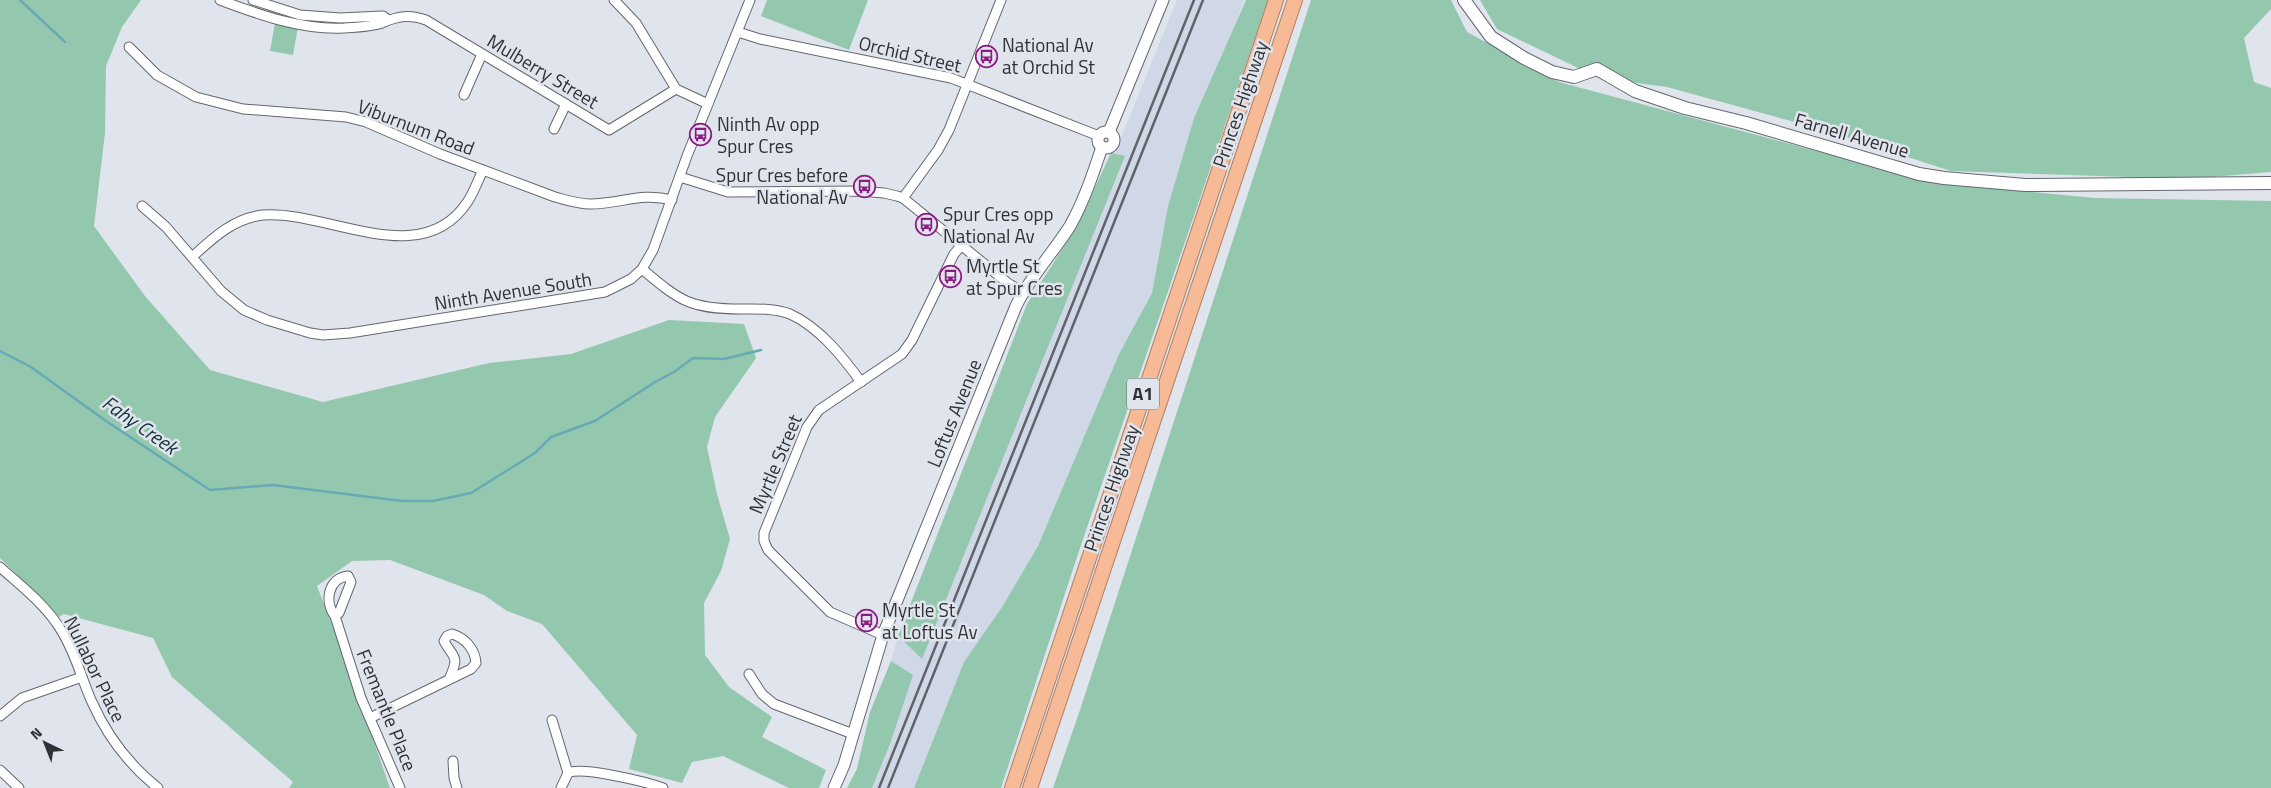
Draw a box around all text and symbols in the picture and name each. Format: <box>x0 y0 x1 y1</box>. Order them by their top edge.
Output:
street label: Mulberry Street <box>482 26 605 115</box>
street label: Orchid Street <box>856 28 965 80</box>
place label: National Av at Orchid St <box>1002 30 1095 81</box>
street label: Princes Highway <box>1204 36 1275 171</box>
bus stop icon: National Av at Orchid St <box>974 44 998 68</box>
street label: Viburnum Road <box>353 91 479 162</box>
street label: Farnell Avenue <box>1792 104 1913 165</box>
place label: Ninth Av opp Spur Cres <box>717 109 820 160</box>
bus stop icon: Ninth Av opp Spur Cres <box>689 123 713 147</box>
place label: Spur Cres before National Av <box>716 160 848 211</box>
bus stop icon: Spur Cres before National Av <box>852 174 876 198</box>
place label: Spur Cres opp National Av <box>943 199 1053 250</box>
bus stop icon: Spur Cres opp National Av <box>915 213 939 237</box>
place label: Myrtle St at Spur Cres <box>966 251 1063 302</box>
street label: Ninth Avenue South <box>432 264 594 317</box>
bus stop icon: Myrtle St at Spur Cres <box>938 265 962 289</box>
street label: Loftus Avenue <box>919 354 988 471</box>
road number: A1 <box>1127 378 1159 409</box>
water label: Fahy Creek <box>96 387 186 463</box>
street label: Myrtle Street <box>741 409 809 518</box>
street label: Princes Highway <box>1075 420 1146 555</box>
place label: Myrtle St at Loftus Av <box>882 595 978 646</box>
bus stop icon: Myrtle St at Loftus Av <box>854 609 878 633</box>
street label: Nullabor Place <box>57 611 134 727</box>
street label: Fremantle Place <box>350 645 425 775</box>
north arrow <box>20 718 70 768</box>
text: N <box>25 722 47 744</box>

